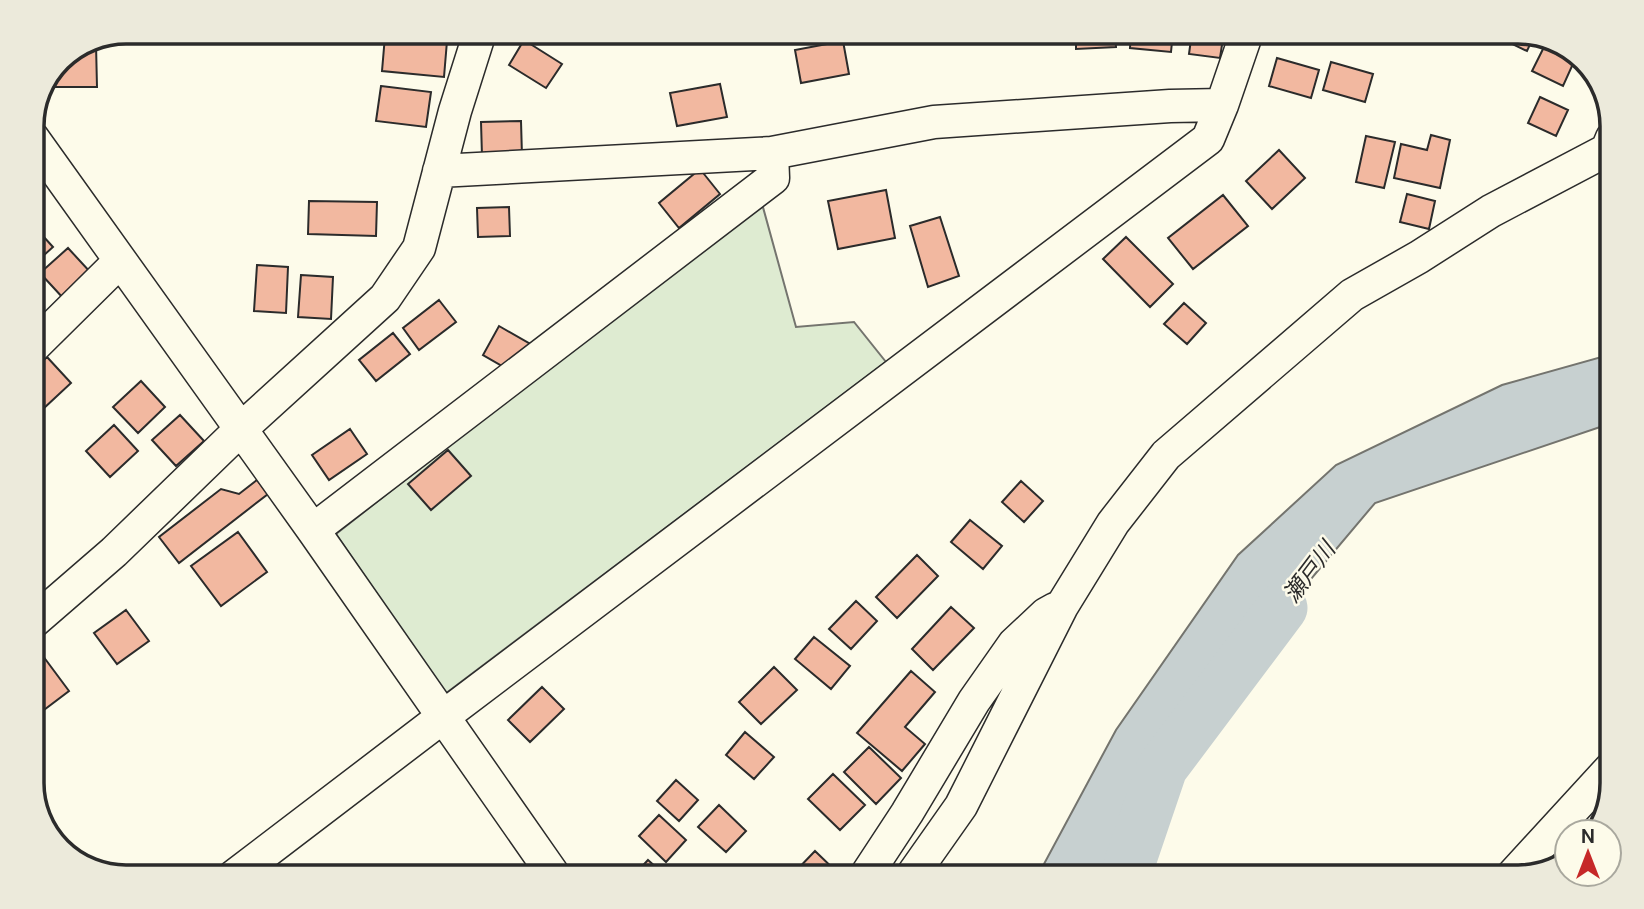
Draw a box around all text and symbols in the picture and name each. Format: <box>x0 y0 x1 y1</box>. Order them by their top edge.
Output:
water label: 瀬戸川 <box>1276 533 1344 609</box>
north arrow <box>1553 818 1623 888</box>
text: N <box>1581 824 1595 849</box>

